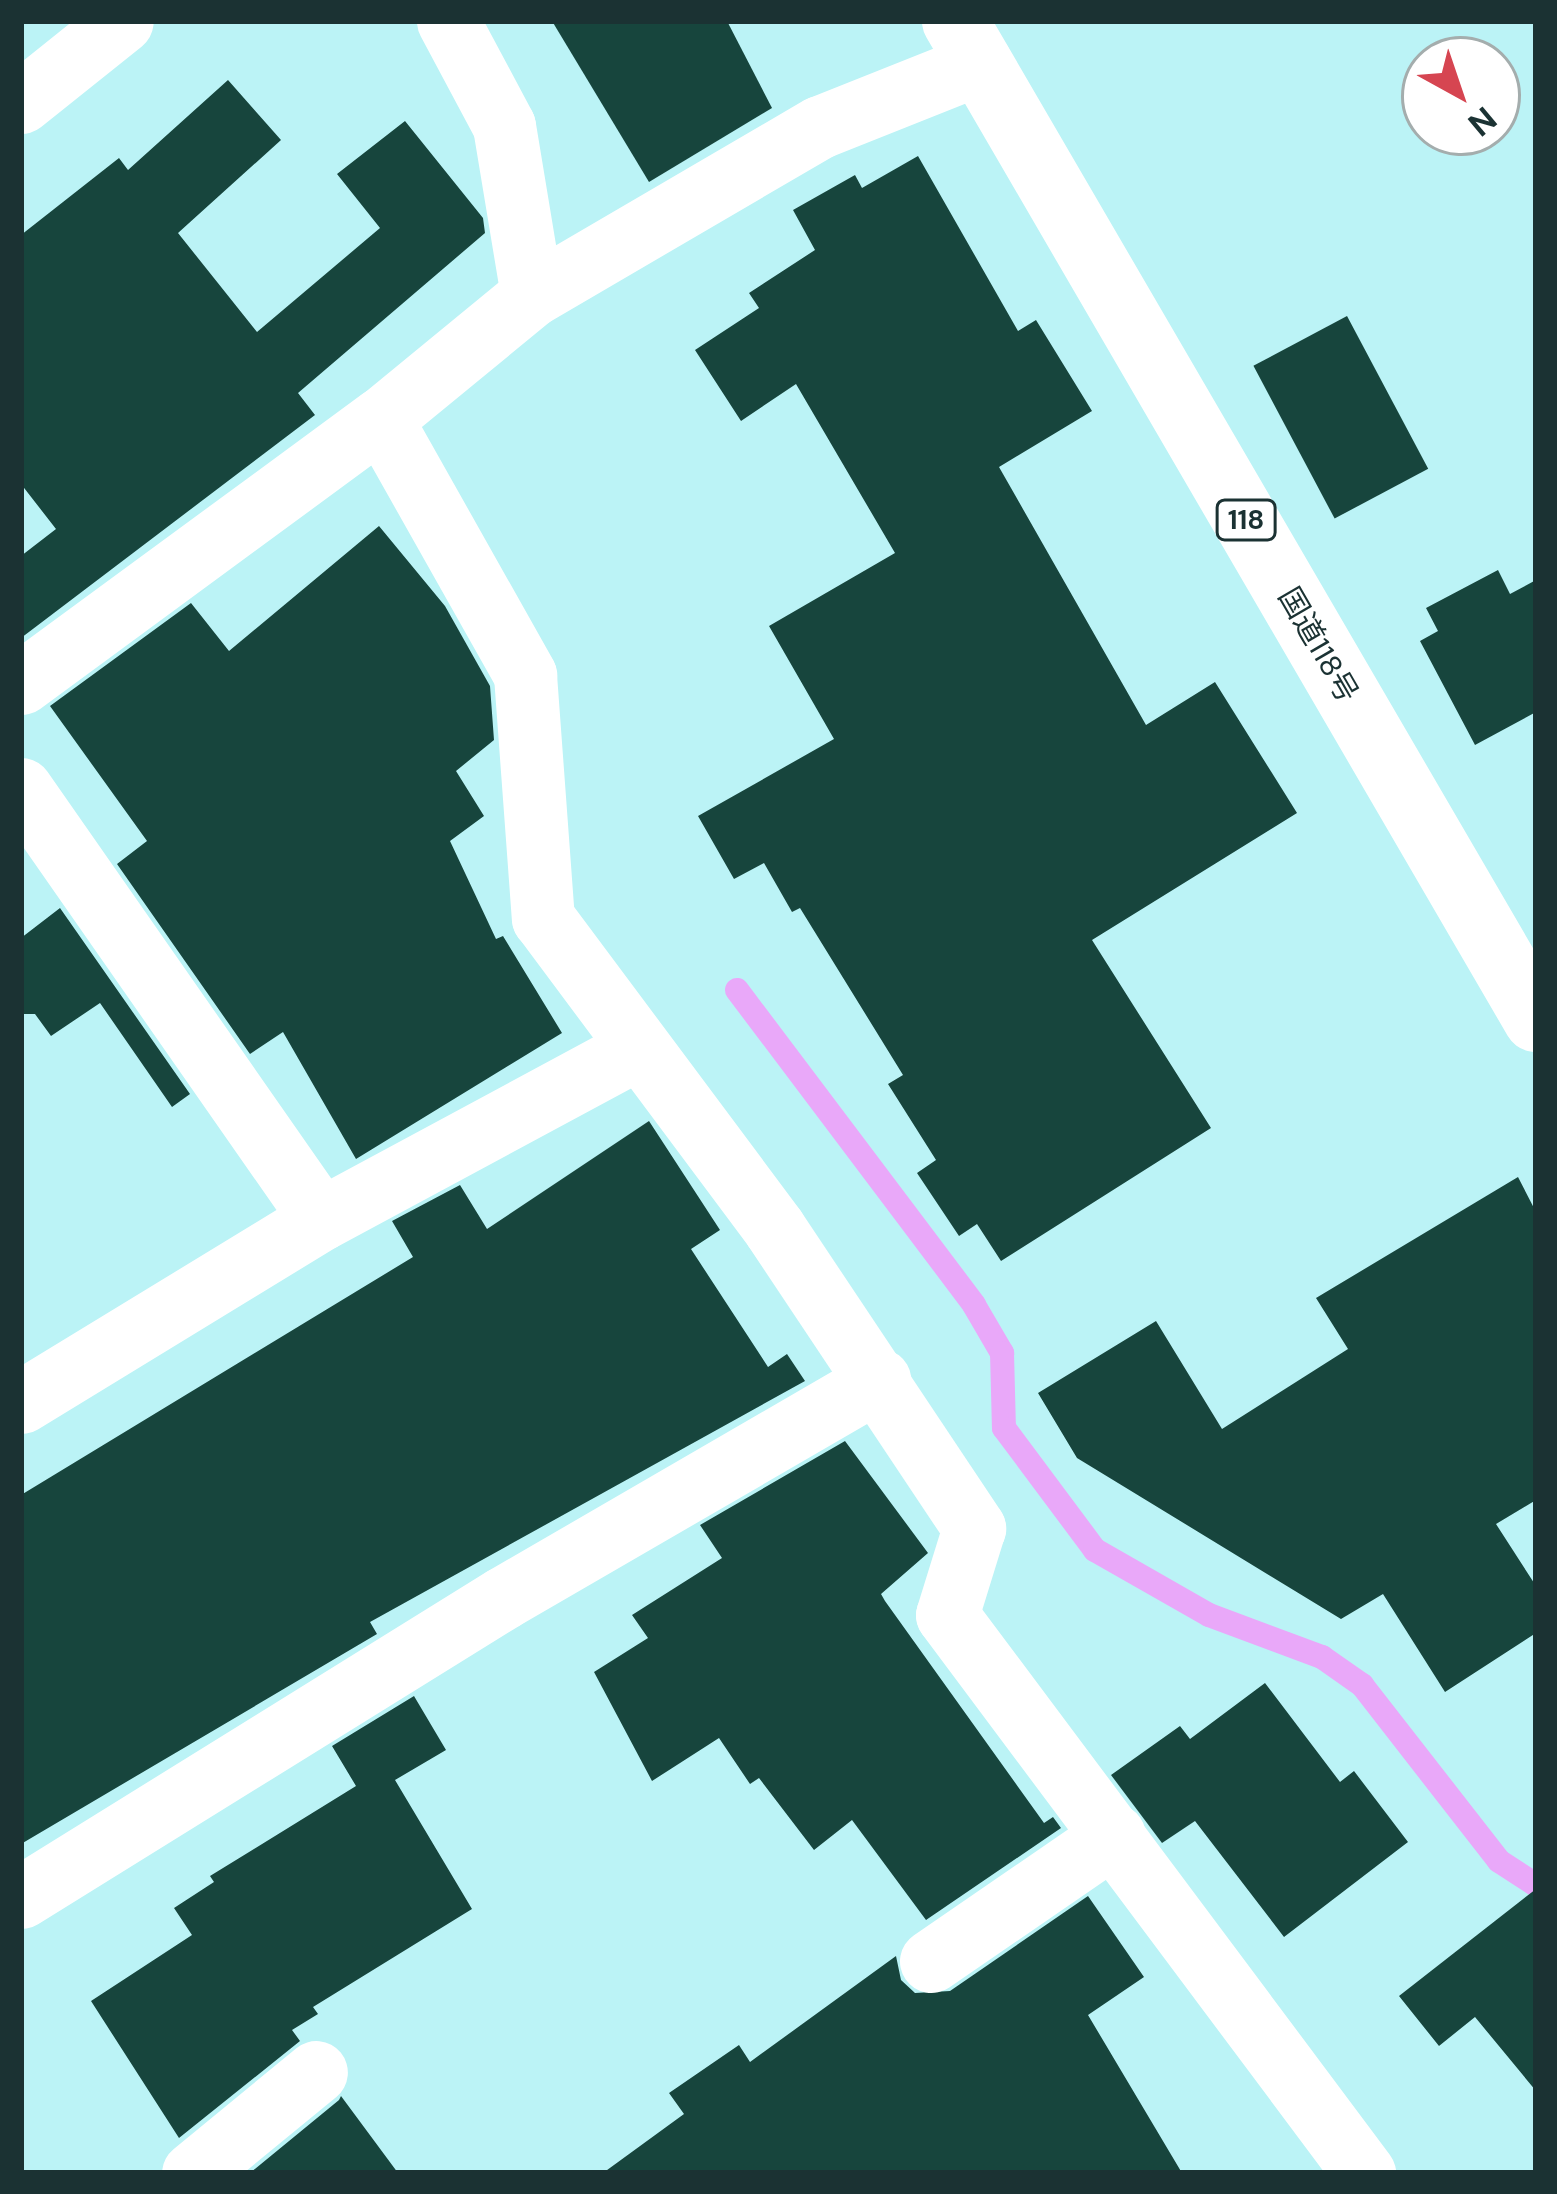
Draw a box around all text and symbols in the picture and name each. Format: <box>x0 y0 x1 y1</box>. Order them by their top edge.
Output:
north arrow <box>1401 36 1521 156</box>
text: N <box>1459 97 1506 146</box>
road number: 118 <box>1213 499 1279 541</box>
street label: 国道118号 <box>1271 581 1365 709</box>

